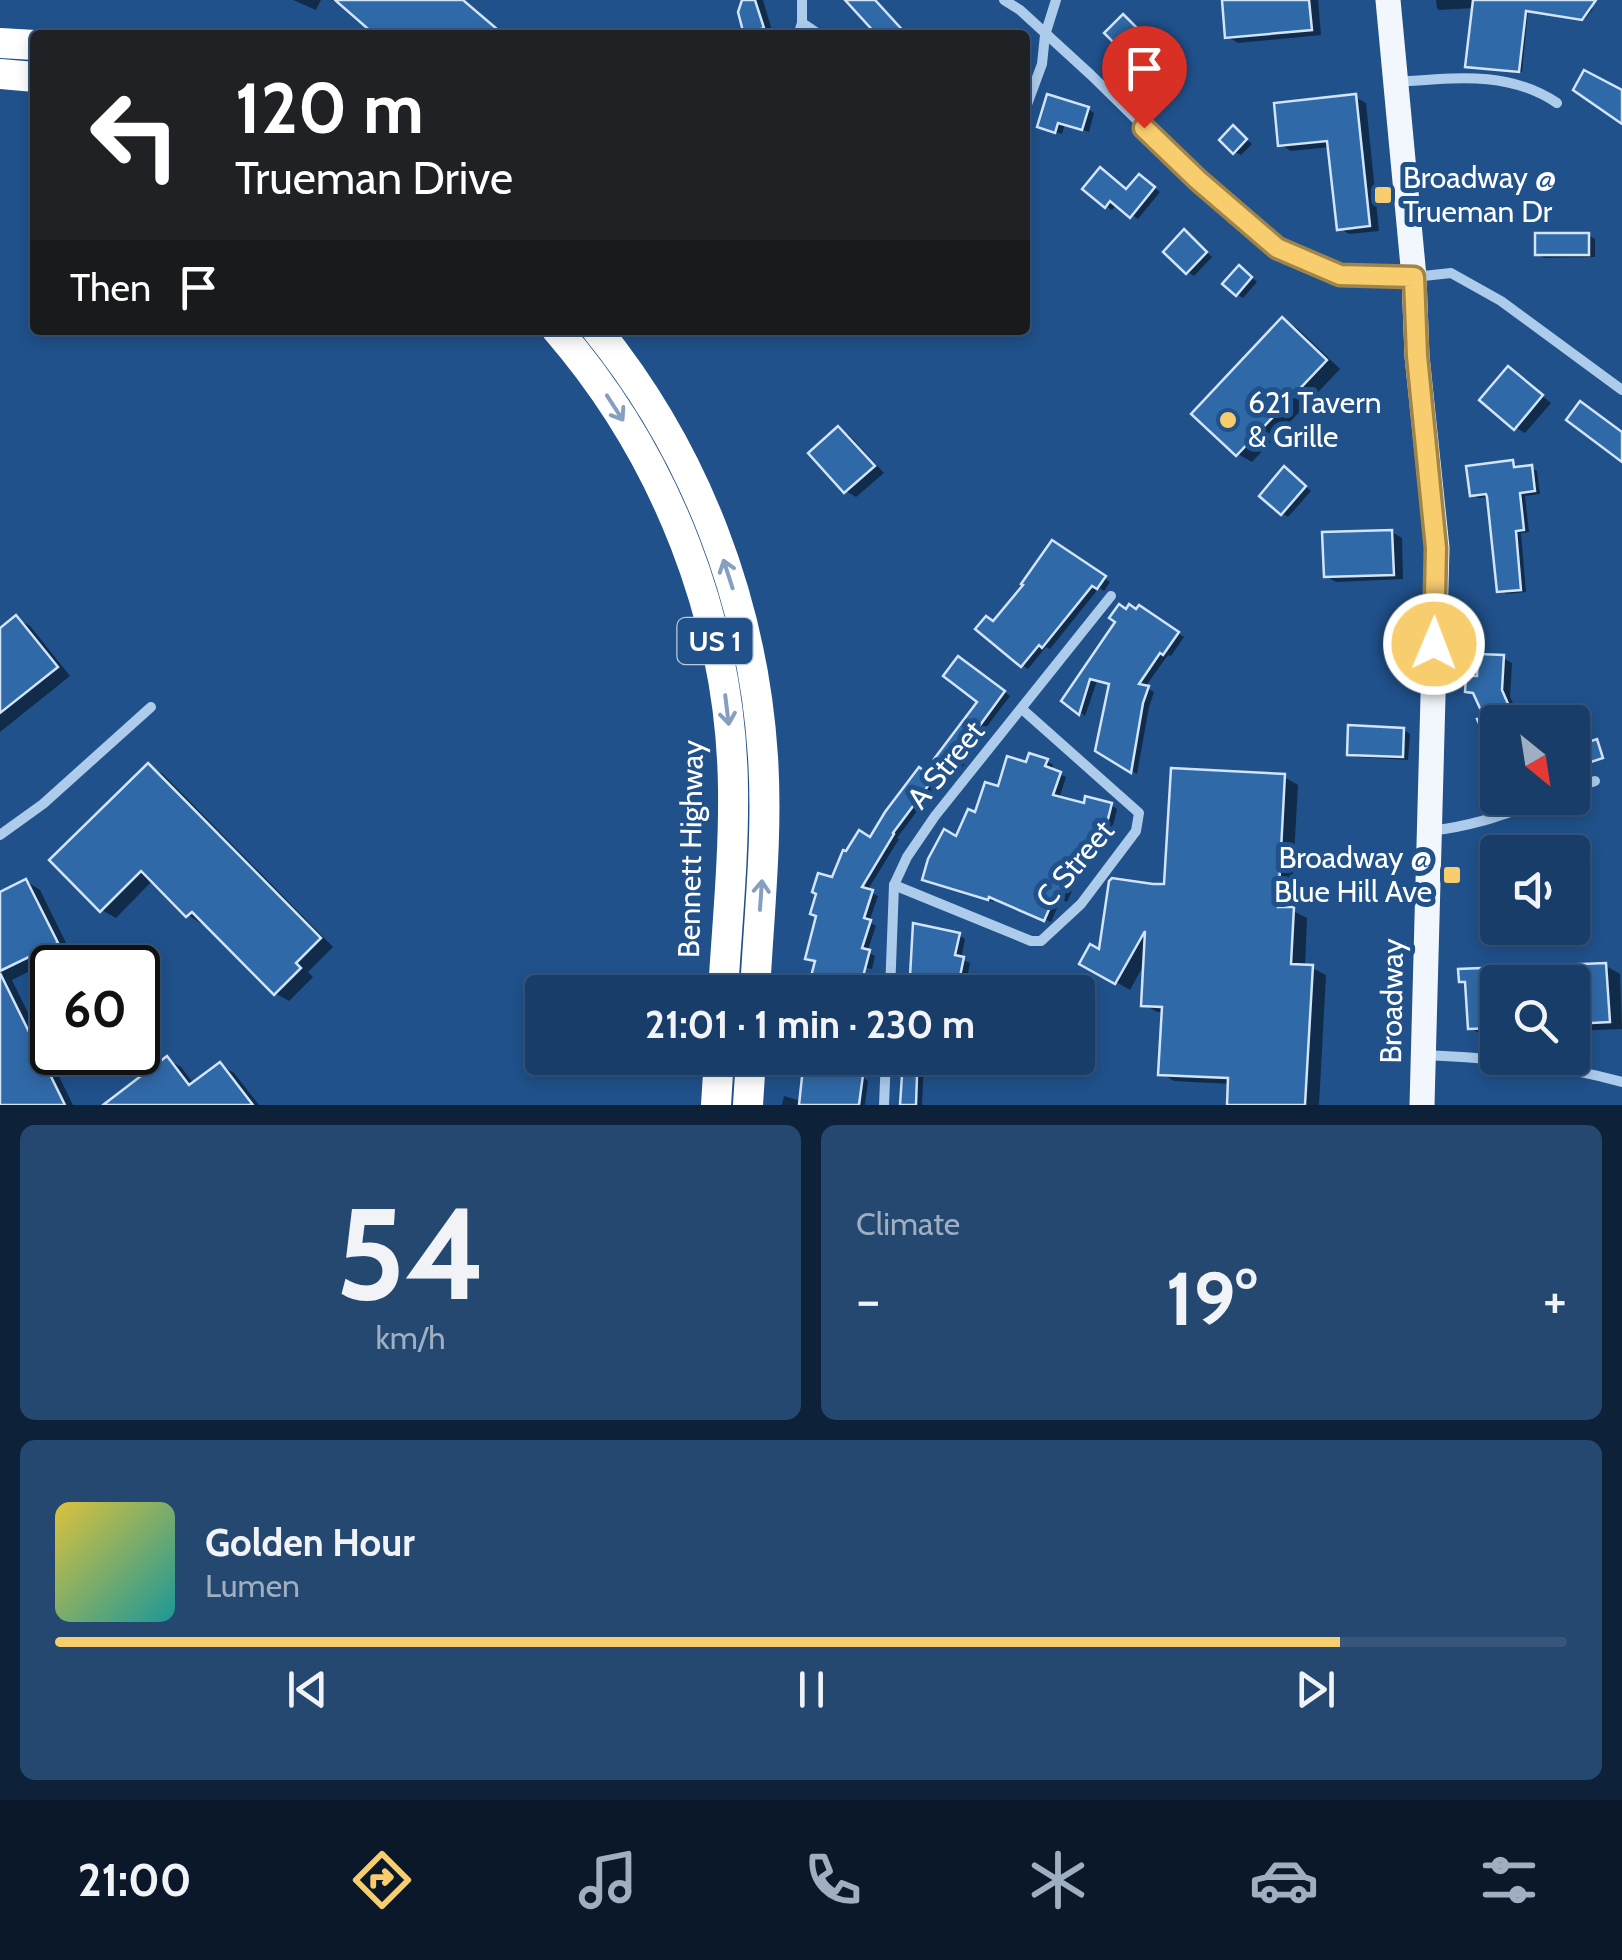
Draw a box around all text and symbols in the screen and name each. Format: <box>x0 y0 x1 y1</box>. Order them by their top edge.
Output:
pin <box>1102 26 1187 129</box>
icon: arrive <box>1117 41 1172 96</box>
text: 120 m <box>235 65 424 151</box>
icon: left <box>70 70 200 200</box>
text: Trueman Drive <box>235 151 513 205</box>
place label: Broadway @ Trueman Dr <box>1403 159 1556 230</box>
marker: Broadway @ Trueman Dr <box>1372 184 1394 206</box>
icon: arrive <box>171 260 226 315</box>
text: Then <box>70 264 151 311</box>
place label: 621 Tavern & Grille <box>1248 384 1381 455</box>
one-way arrow <box>605 393 626 422</box>
marker: 621 Tavern & Grille <box>1217 409 1239 431</box>
one-way arrow <box>718 559 736 590</box>
position arrow <box>1382 592 1486 696</box>
road number: US 1 <box>678 618 752 664</box>
one-way arrow <box>718 693 736 726</box>
north arrow <box>1480 705 1590 815</box>
map controls <box>1480 705 1590 1075</box>
street label: A Street <box>899 713 992 816</box>
street label: Bennett Highway <box>670 740 711 958</box>
street label: C Street <box>1028 813 1122 915</box>
button: sound <box>1480 835 1590 945</box>
place label: Broadway @ Blue Hill Ave <box>1274 839 1432 910</box>
marker: Broadway @ Blue Hill Ave <box>1441 864 1463 886</box>
one-way arrow <box>752 880 771 912</box>
street label: Broadway <box>1372 938 1411 1064</box>
speed limit sign: 60 <box>30 945 160 1075</box>
button: search <box>1480 965 1590 1075</box>
text: 21:01 · 1 min · 230 m <box>645 1001 975 1048</box>
text: 54 <box>335 1174 486 1332</box>
text: Climate <box>856 1204 960 1243</box>
text: 19° <box>1166 1253 1257 1344</box>
text: − <box>856 1266 880 1333</box>
text: + <box>1543 1266 1567 1333</box>
text: km/h <box>375 1318 446 1357</box>
text: Golden Hour <box>205 1519 415 1566</box>
text: Lumen <box>205 1566 300 1605</box>
icon: previous <box>280 1662 335 1717</box>
icon: pause <box>784 1662 839 1717</box>
icon: next <box>1288 1662 1343 1717</box>
icon: directions <box>347 1845 417 1915</box>
icon: music <box>573 1845 643 1915</box>
icon: phone <box>798 1845 868 1915</box>
icon: climate <box>1023 1845 1093 1915</box>
icon: car <box>1249 1845 1319 1915</box>
icon: filters <box>1474 1845 1544 1915</box>
text: 21:00 <box>78 1853 192 1907</box>

